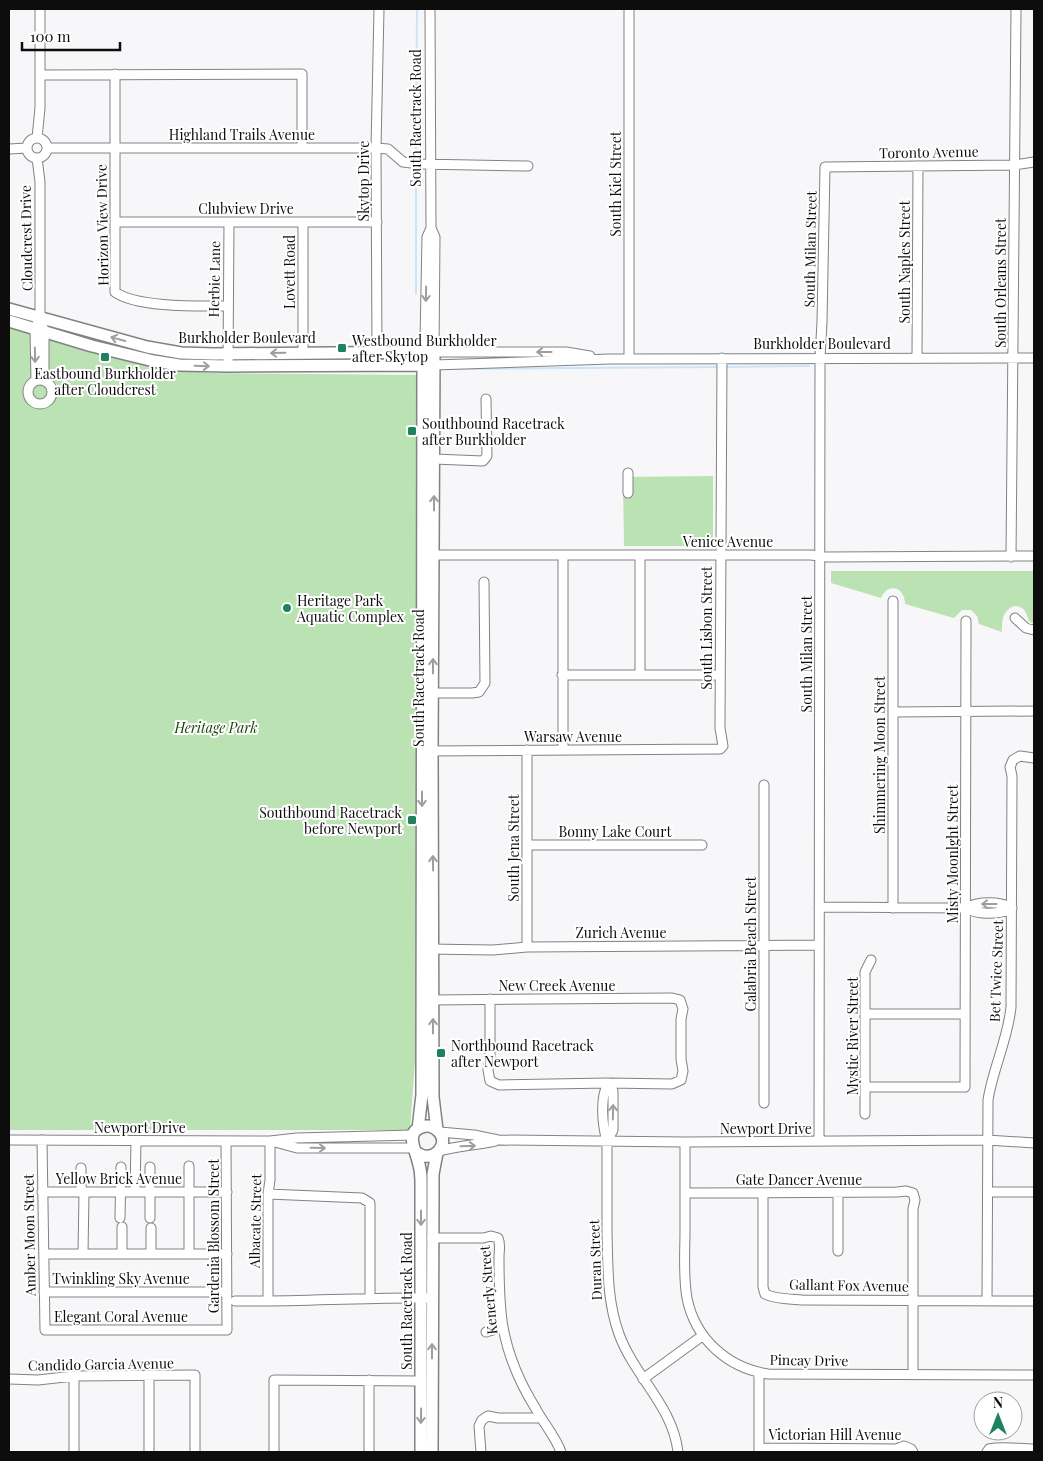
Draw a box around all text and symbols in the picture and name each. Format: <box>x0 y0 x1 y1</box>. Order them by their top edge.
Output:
scale bar <box>22 20 120 52</box>
text: 100 m <box>30 26 71 46</box>
street label: South Racetrack Road <box>406 49 425 187</box>
street label: Highland Trails Avenue <box>169 125 315 144</box>
street label: South Kiel Street <box>606 130 625 237</box>
street label: Skytop Drive <box>354 141 373 221</box>
street label: Toronto Avenue <box>879 142 979 162</box>
street label: Horizon View Drive <box>91 164 113 286</box>
street label: Cloudcrest Drive <box>16 185 36 291</box>
street label: South Milan Street <box>799 189 821 308</box>
street label: Clubview Drive <box>198 199 294 218</box>
street label: South Naples Street <box>895 199 914 324</box>
street label: South Orleans Street <box>991 217 1010 348</box>
street label: Lovett Road <box>280 235 299 309</box>
street label: Herbie Lane <box>204 241 224 317</box>
one-way arrow <box>422 285 431 301</box>
street label: Burkholder Boulevard <box>178 328 316 347</box>
place label: Westbound Burkholder after Skytop <box>351 331 498 366</box>
one-way arrow <box>110 333 126 343</box>
street label: Burkholder Boulevard <box>753 334 891 353</box>
marker: Westbound Burkholder after Skytop <box>336 342 348 354</box>
one-way arrow <box>30 346 40 362</box>
one-way arrow <box>536 347 552 357</box>
one-way arrow <box>271 348 287 358</box>
marker: Eastbound Burkholder after Cloudcrest <box>99 351 111 363</box>
one-way arrow <box>194 361 210 370</box>
place label: Eastbound Burkholder after Cloudcrest <box>34 364 177 399</box>
place label: Southbound Racetrack after Burkholder <box>422 414 565 449</box>
marker: Southbound Racetrack after Burkholder <box>406 425 418 437</box>
one-way arrow <box>429 495 439 512</box>
street label: Venice Avenue <box>682 532 773 551</box>
street label: South Lisbon Street <box>697 565 716 690</box>
place label: Heritage Park Aquatic Complex <box>296 591 405 626</box>
street label: South Milan Street <box>797 595 816 712</box>
marker: Heritage Park Aquatic Complex <box>281 602 293 614</box>
street label: South Racetrack Road <box>409 609 428 747</box>
one-way arrow <box>428 658 438 674</box>
street label: Shimmering Moon Street <box>870 675 889 834</box>
park label: Heritage Park <box>174 718 257 737</box>
street label: Warsaw Avenue <box>523 727 622 746</box>
street label: Misty Moonlght Street <box>943 784 962 923</box>
one-way arrow <box>417 791 427 807</box>
street label: South Jena Street <box>504 793 523 902</box>
place label: Southbound Racetrack before Newport <box>259 803 403 838</box>
marker: Southbound Racetrack before Newport <box>406 814 418 826</box>
street label: Bonny Lake Court <box>559 822 672 841</box>
one-way arrow <box>428 855 438 872</box>
street label: Calabria Beach Street <box>741 875 760 1011</box>
one-way arrow <box>981 899 997 909</box>
street label: Bet Twice Street <box>985 919 1007 1022</box>
street label: Zurich Avenue <box>576 923 666 942</box>
street label: New Creek Avenue <box>498 976 616 995</box>
street label: Mystic River Street <box>843 976 862 1095</box>
one-way arrow <box>428 1018 438 1034</box>
place label: Northbound Racetrack after Newport <box>451 1036 594 1071</box>
marker: Northbound Racetrack after Newport <box>435 1047 447 1059</box>
one-way arrow <box>608 1104 618 1120</box>
street label: Newport Drive <box>94 1118 186 1137</box>
street label: Newport Drive <box>720 1119 812 1138</box>
one-way arrow <box>460 1141 476 1150</box>
one-way arrow <box>310 1143 326 1153</box>
street label: Gardenia Blossom Street <box>204 1158 223 1313</box>
street label: Yellow Brick Avenue <box>55 1169 182 1188</box>
street label: Gate Dancer Avenue <box>736 1170 862 1189</box>
street label: Amber Moon Street <box>18 1173 40 1297</box>
street label: Albacate Street <box>245 1173 265 1269</box>
one-way arrow <box>416 1210 426 1226</box>
street label: Duran Street <box>584 1218 606 1301</box>
street label: South Racetrack Road <box>397 1232 416 1370</box>
street label: Kenerly Street <box>475 1244 501 1335</box>
street label: Twinkling Sky Avenue <box>52 1269 190 1288</box>
street label: Gallant Fox Avenue <box>789 1274 909 1296</box>
street label: Elegant Coral Avenue <box>54 1307 188 1326</box>
one-way arrow <box>427 1343 437 1360</box>
street label: Pincay Drive <box>769 1350 849 1370</box>
street label: Candido Garcia Avenue <box>28 1353 174 1375</box>
north arrow <box>973 1391 1023 1441</box>
text: N <box>993 1393 1003 1412</box>
one-way arrow <box>416 1408 426 1424</box>
street label: Victorian Hill Avenue <box>767 1425 902 1444</box>

